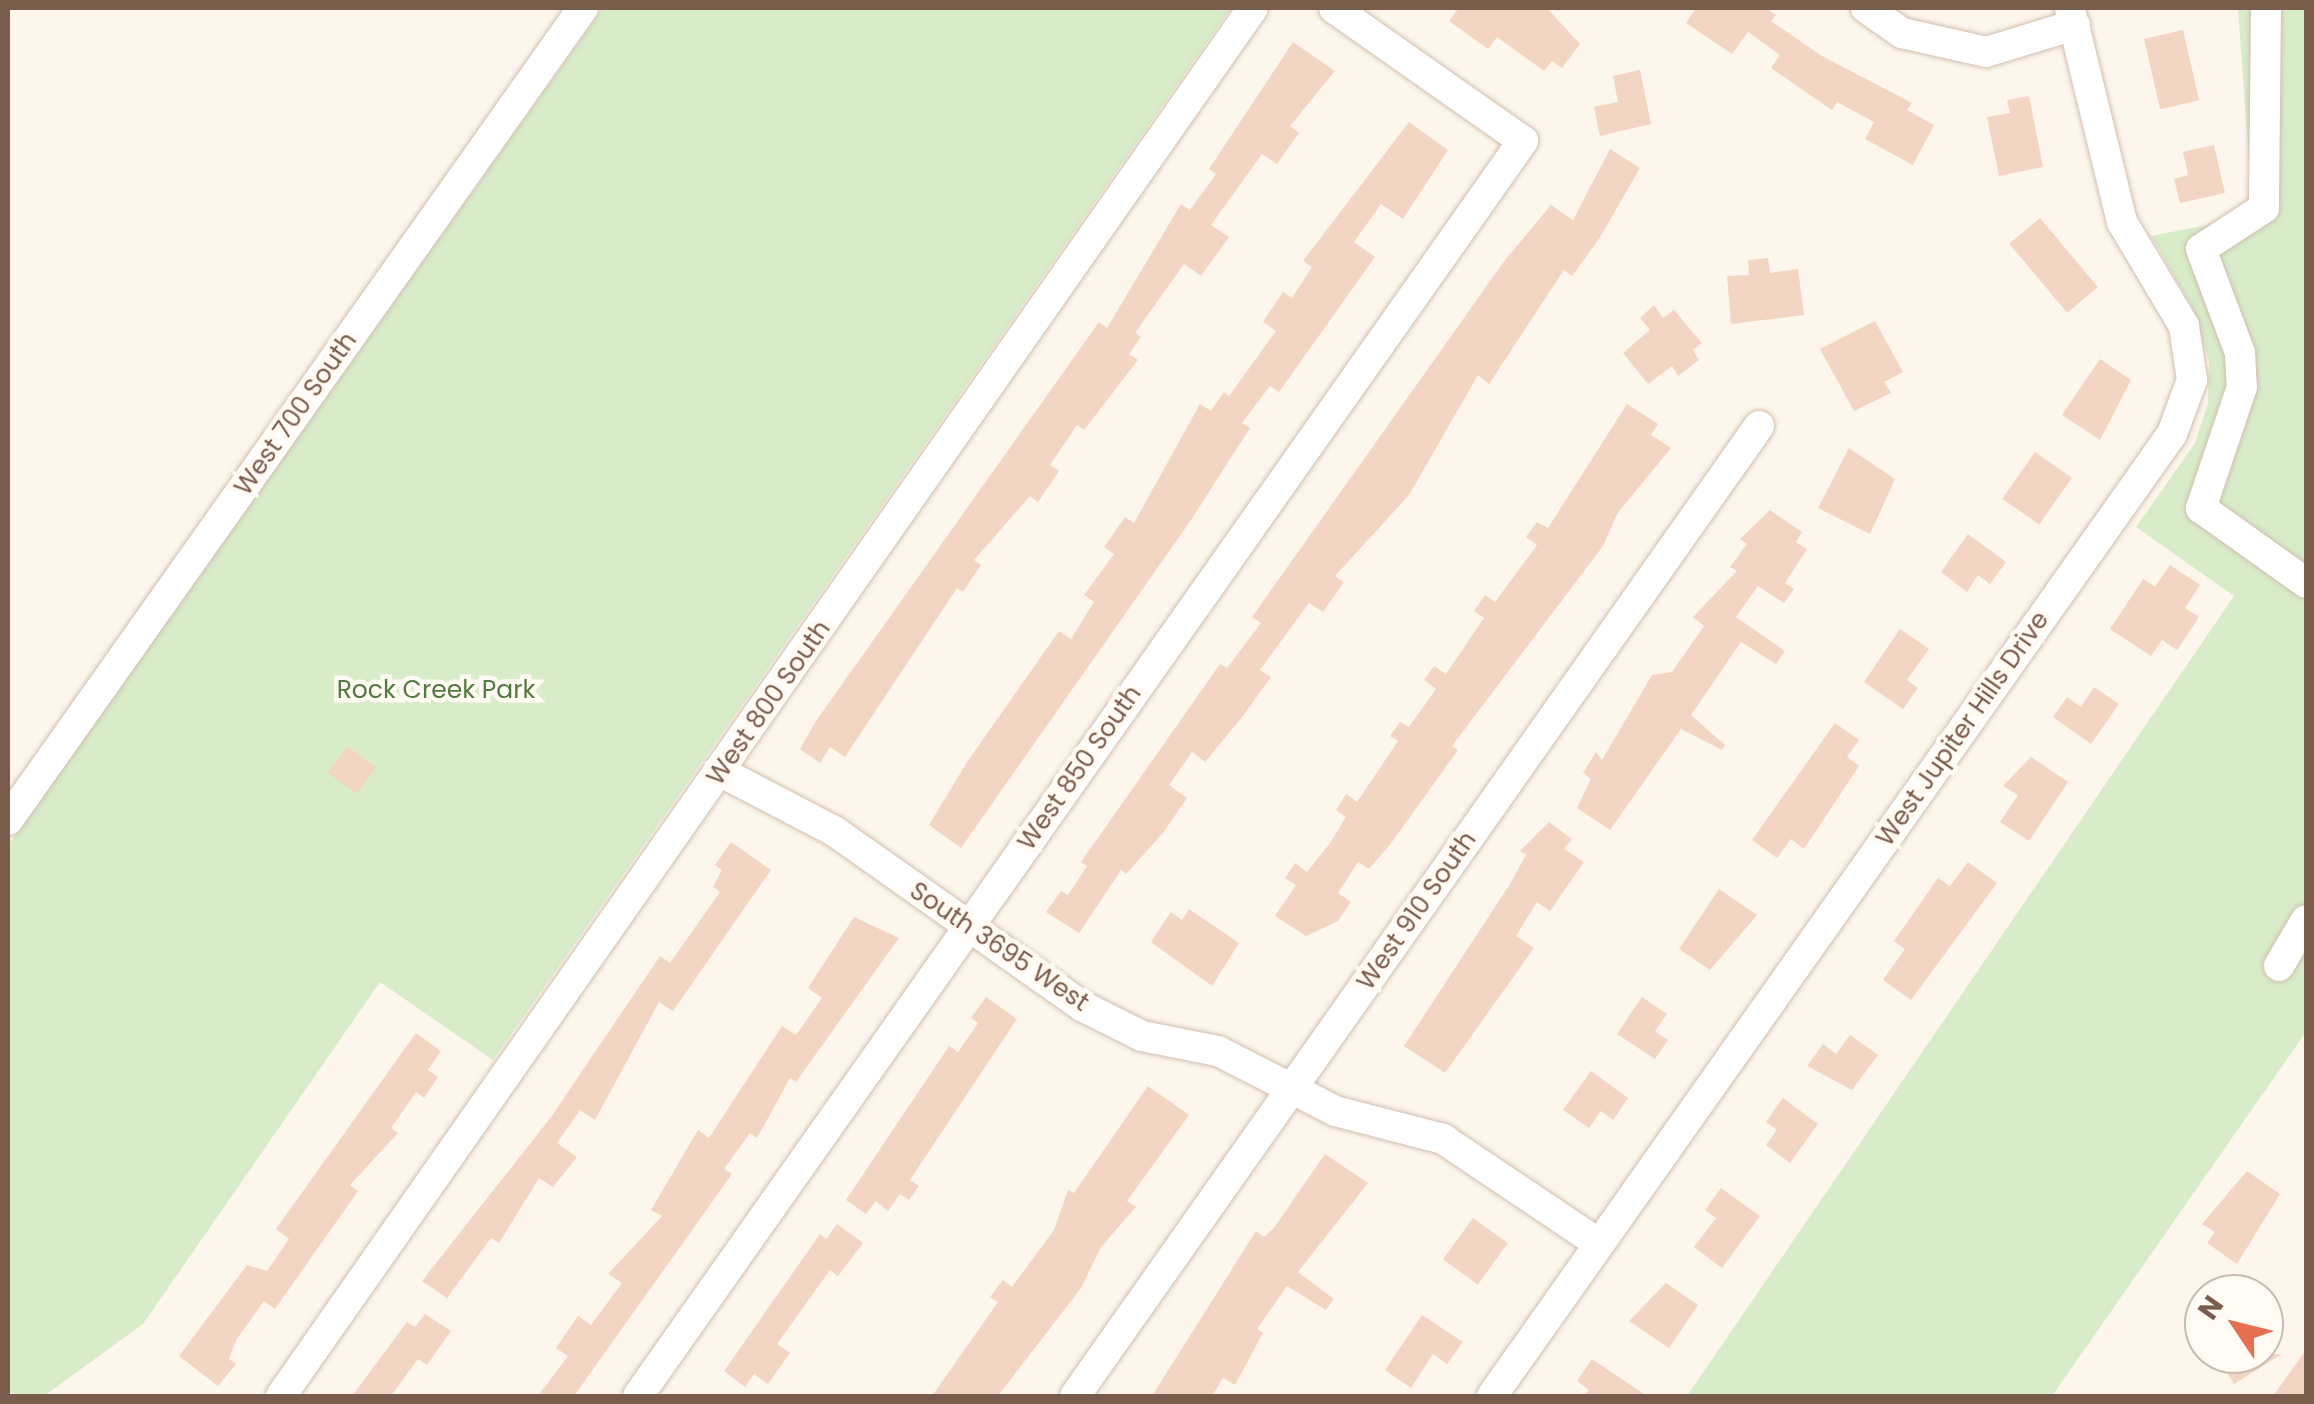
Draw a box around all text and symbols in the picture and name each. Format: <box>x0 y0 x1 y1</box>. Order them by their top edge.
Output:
street label: West 700 South <box>229 327 363 501</box>
street label: West Jupiter Hills Drive <box>1870 606 2056 852</box>
street label: West 800 South <box>701 615 837 791</box>
park label: Rock Creek Park <box>337 675 535 705</box>
street label: West 850 South <box>1012 680 1148 856</box>
street label: West 910 South <box>1351 826 1483 996</box>
street label: South 3695 West <box>904 876 1094 1018</box>
north arrow <box>2184 1274 2284 1374</box>
text: N <box>2189 1288 2233 1327</box>

